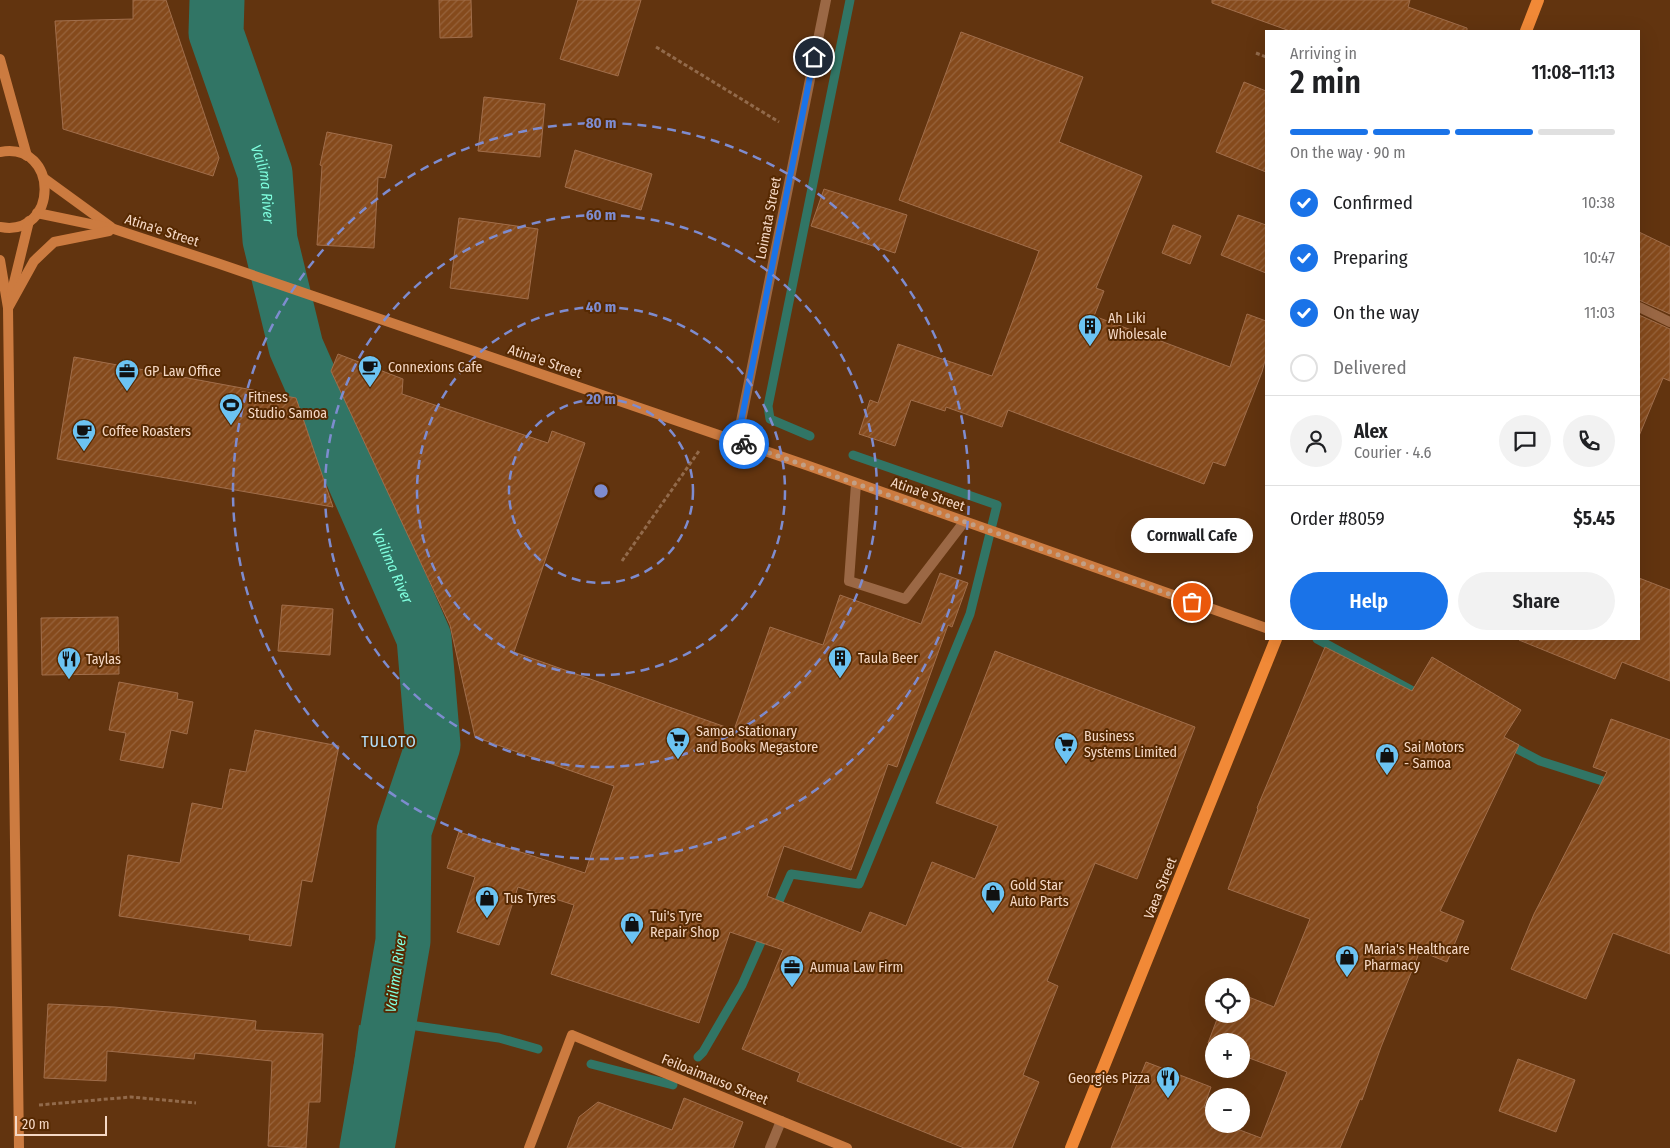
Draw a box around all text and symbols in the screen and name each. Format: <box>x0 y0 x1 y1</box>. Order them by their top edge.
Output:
pin <box>793 36 835 78</box>
icon: home <box>800 43 828 71</box>
text: Arriving in <box>1290 44 1357 63</box>
text: 11:08–11:13 <box>1531 61 1615 84</box>
text: 2 min <box>1290 63 1361 101</box>
text: 80 m <box>586 114 616 132</box>
water label: Vailima River <box>247 142 278 225</box>
text: On the way · 90 m <box>1290 143 1406 162</box>
street label: Loimata Street <box>752 175 785 261</box>
icon: check <box>1290 189 1318 217</box>
text: Confirmed <box>1333 191 1413 214</box>
text: 10:38 <box>1582 193 1615 212</box>
text: 60 m <box>586 206 616 224</box>
street label: Atina'e Street <box>123 211 201 251</box>
icon: check <box>1290 244 1318 272</box>
text: Preparing <box>1333 246 1408 269</box>
text: 10:47 <box>1583 248 1615 267</box>
text: 40 m <box>586 298 616 316</box>
icon: check <box>1290 299 1318 327</box>
text: On the way <box>1333 301 1419 324</box>
text: 11:03 <box>1584 303 1615 322</box>
place label: Ah Liki Wholesale <box>1108 310 1167 343</box>
building icon: Ah Liki Wholesale <box>1077 313 1103 347</box>
street label: Atina'e Street <box>506 341 584 382</box>
cafe icon: Connexions Cafe <box>357 354 383 388</box>
text: Delivered <box>1333 356 1407 379</box>
office icon: GP Law Office <box>114 358 140 392</box>
place label: Connexions Cafe <box>388 359 482 376</box>
place label: GP Law Office <box>144 363 221 380</box>
place label: Fitness Studio Samoa <box>248 389 327 422</box>
text: 20 m <box>585 390 616 408</box>
sports icon: Fitness Studio Samoa <box>218 392 244 426</box>
button: person <box>1290 415 1342 467</box>
button: chat <box>1499 415 1551 467</box>
button: phone <box>1563 415 1615 467</box>
cafe icon: Coffee Roasters <box>71 418 97 452</box>
courier <box>719 419 769 469</box>
text: Alex <box>1354 420 1388 443</box>
place label: Coffee Roasters <box>102 423 191 440</box>
icon: bike <box>730 430 758 458</box>
text: Courier · 4.6 <box>1354 443 1432 462</box>
street label: Atina'e Street <box>889 474 967 515</box>
centre of rings <box>592 482 610 500</box>
text: Order #8059 <box>1290 507 1385 530</box>
text: $5.45 <box>1573 507 1615 530</box>
callout: Cornwall Cafe <box>1131 517 1253 552</box>
water label: Vailima River <box>368 526 417 607</box>
text: Cornwall Cafe <box>1147 526 1237 545</box>
button: Help <box>1290 572 1448 630</box>
button: Share <box>1458 572 1615 630</box>
pin <box>1171 581 1213 623</box>
icon: bag <box>1178 588 1206 616</box>
building icon: Taula Beer <box>827 645 853 679</box>
restaurant icon: Taylas <box>56 646 82 680</box>
place label: Taula Beer <box>858 650 918 667</box>
place label: Taylas <box>86 651 121 668</box>
place label: Samoa Stationary and Books Megastore <box>696 723 818 756</box>
supermarket icon: Samoa Stationary and Books Megastore <box>665 726 691 760</box>
place label: Business Systems Limited <box>1084 728 1177 761</box>
supermarket icon: Business Systems Limited <box>1053 731 1079 765</box>
district label: TULOTO <box>361 732 417 751</box>
place label: Sai Motors - Samoa <box>1404 739 1464 772</box>
shop icon: Sai Motors - Samoa <box>1374 742 1400 776</box>
street label: Vaea Street <box>1140 855 1181 921</box>
place label: Gold Star Auto Parts <box>1010 877 1069 910</box>
shop icon: Gold Star Auto Parts <box>980 880 1006 914</box>
shop icon: Tus Tyres <box>474 885 500 919</box>
place label: Tus Tyres <box>504 890 556 907</box>
place label: Tui's Tyre Repair Shop <box>650 908 719 941</box>
shop icon: Tui's Tyre Repair Shop <box>619 911 645 945</box>
water label: Vailima River <box>382 931 411 1014</box>
place label: Maria's Healthcare Pharmacy <box>1364 941 1470 974</box>
shop icon: Maria's Healthcare Pharmacy <box>1334 944 1360 978</box>
office icon: Aumua Law Firm <box>779 954 805 988</box>
place label: Aumua Law Firm <box>810 959 903 976</box>
map controls <box>1205 978 1250 1133</box>
button: locate <box>1205 978 1250 1023</box>
button: + <box>1205 1033 1250 1078</box>
street label: Feiloaimauso Street <box>659 1050 771 1109</box>
restaurant icon: Georgies Pizza <box>1155 1065 1181 1099</box>
place label: Georgies Pizza <box>1068 1070 1150 1087</box>
button: − <box>1205 1088 1250 1133</box>
scale bar <box>15 1113 108 1136</box>
text: 20 m <box>22 1116 50 1133</box>

